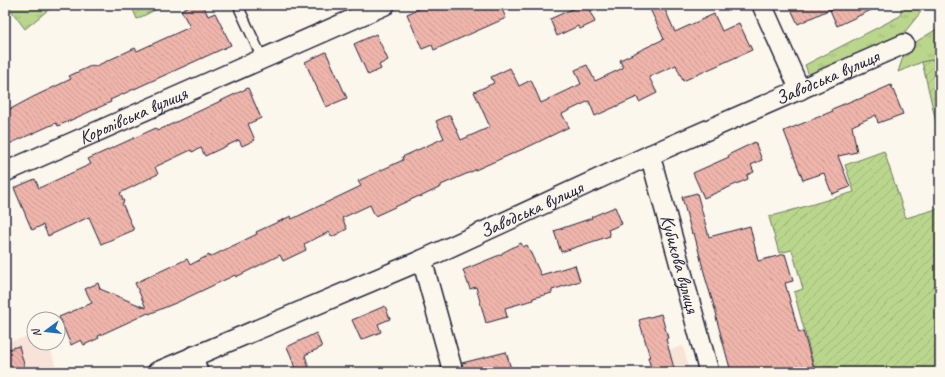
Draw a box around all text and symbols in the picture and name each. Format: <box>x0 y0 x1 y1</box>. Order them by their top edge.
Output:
street label: Заводська вулиця <box>772 44 884 111</box>
street label: Королівська вулиця <box>75 81 192 150</box>
street label: Заводська вулиця <box>476 175 588 244</box>
street label: Кубикова вулиця <box>655 212 705 317</box>
north arrow <box>26 311 66 351</box>
text: N <box>28 326 44 339</box>

